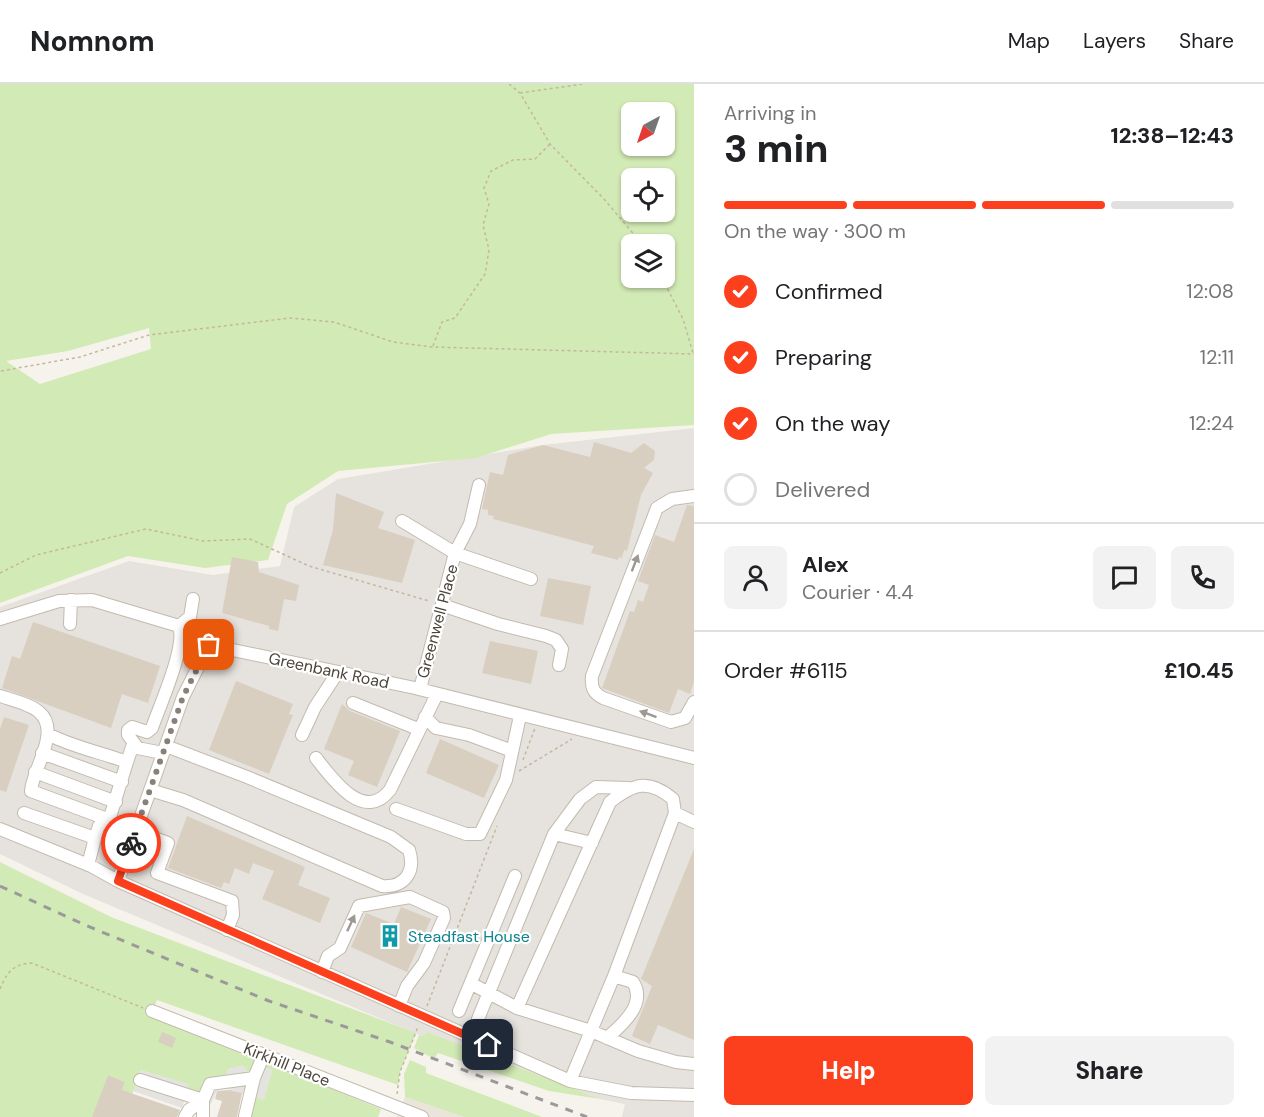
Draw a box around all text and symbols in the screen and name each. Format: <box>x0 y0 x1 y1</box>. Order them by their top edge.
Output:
text: Nomnom <box>30 23 155 60</box>
text: Map <box>1008 27 1050 55</box>
text: Layers <box>1083 27 1146 55</box>
text: Share <box>1179 27 1234 55</box>
text: Arriving in <box>724 100 816 126</box>
north arrow <box>621 102 675 156</box>
map controls <box>621 102 675 288</box>
text: 12:38–12:43 <box>1111 121 1234 150</box>
text: 3 min <box>724 123 829 174</box>
button: locate <box>621 168 675 222</box>
text: On the way · 300 m <box>724 218 906 244</box>
button: layers <box>621 234 675 288</box>
icon: check <box>724 275 757 308</box>
text: Confirmed <box>775 277 883 306</box>
text: 12:08 <box>1186 278 1234 304</box>
icon: check <box>724 341 757 374</box>
text: Preparing <box>775 343 872 372</box>
text: 12:11 <box>1200 344 1234 370</box>
icon: check <box>724 407 757 440</box>
text: On the way <box>775 409 890 438</box>
text: 12:24 <box>1189 410 1234 436</box>
text: Delivered <box>775 475 870 504</box>
button: person <box>724 546 787 609</box>
button: chat <box>1093 546 1156 609</box>
button: phone <box>1171 546 1234 609</box>
text: Alex <box>802 550 849 579</box>
one-way arrow <box>630 554 640 572</box>
street label: Greenwell Place <box>412 562 463 680</box>
text: Courier · 4.4 <box>802 579 913 605</box>
pin <box>183 619 234 670</box>
icon: bag <box>192 628 225 661</box>
street label: Greenbank Road <box>267 647 391 694</box>
text: Order #6115 <box>724 656 848 685</box>
text: £10.45 <box>1164 656 1234 685</box>
one-way arrow <box>639 708 657 718</box>
courier <box>101 813 161 873</box>
icon: bike <box>115 827 148 860</box>
one-way arrow <box>347 914 356 931</box>
building icon: Steadfast House <box>377 923 403 949</box>
place label: Steadfast House <box>408 926 530 947</box>
pin <box>462 1019 513 1070</box>
icon: home <box>471 1028 504 1061</box>
button: Help <box>724 1036 973 1105</box>
button: Share <box>985 1036 1234 1105</box>
street label: Kirkhill Place <box>241 1038 333 1091</box>

